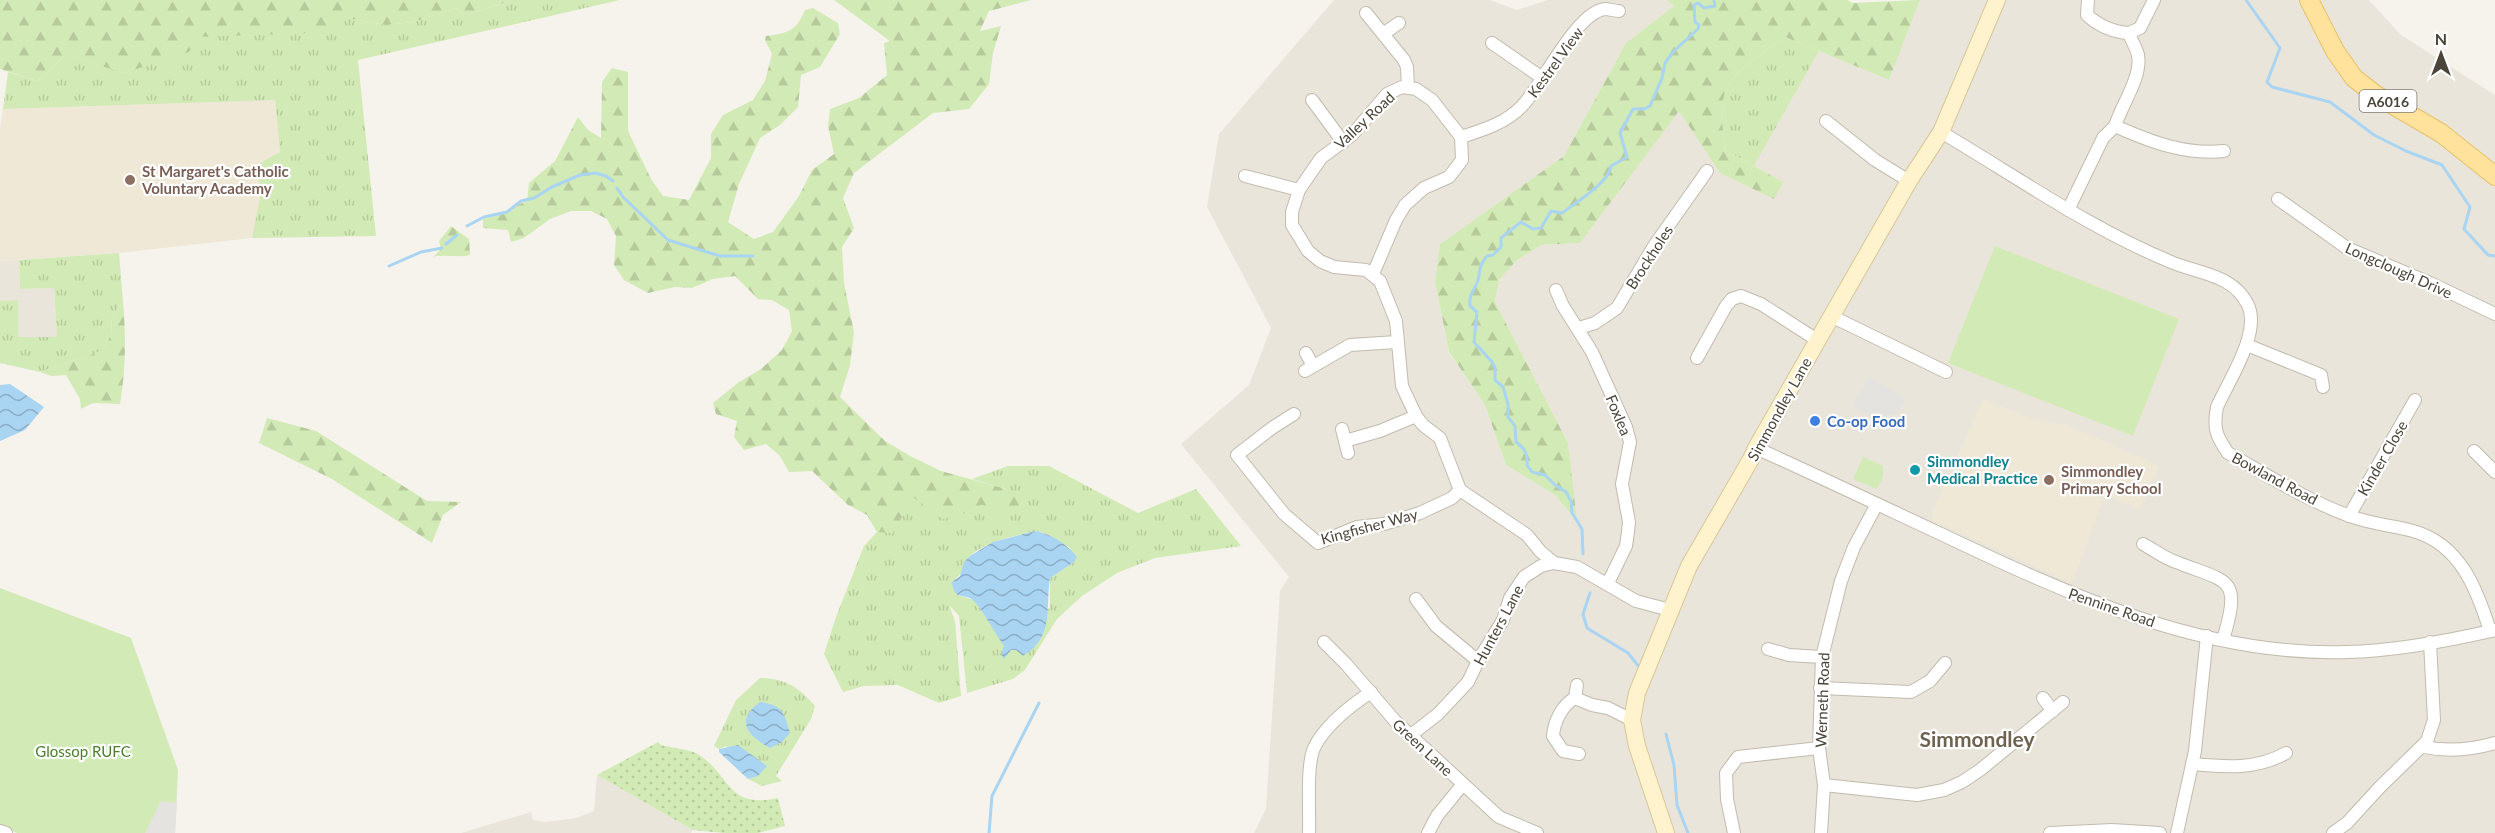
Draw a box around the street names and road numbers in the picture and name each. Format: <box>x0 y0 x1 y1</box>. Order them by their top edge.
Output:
street label: Kestrel View <box>1523 23 1587 101</box>
street label: Valley Road <box>1330 88 1398 152</box>
road number: A6016 <box>2360 90 2416 112</box>
street label: Brockholes <box>1622 222 1676 292</box>
street label: Longclough Drive <box>2343 238 2455 302</box>
street label: Simmondley Lane <box>1743 354 1815 464</box>
street label: Foxlea <box>1602 392 1636 438</box>
street label: Kinder Close <box>2353 417 2411 499</box>
street label: Bowland Road <box>2229 448 2321 508</box>
street label: Kingfisher Way <box>1319 504 1420 548</box>
street label: Hunters Lane <box>1469 582 1527 668</box>
street label: Pennine Road <box>2066 584 2158 630</box>
street label: Werneth Road <box>1811 652 1833 748</box>
street label: Green Lane <box>1389 715 1457 779</box>

